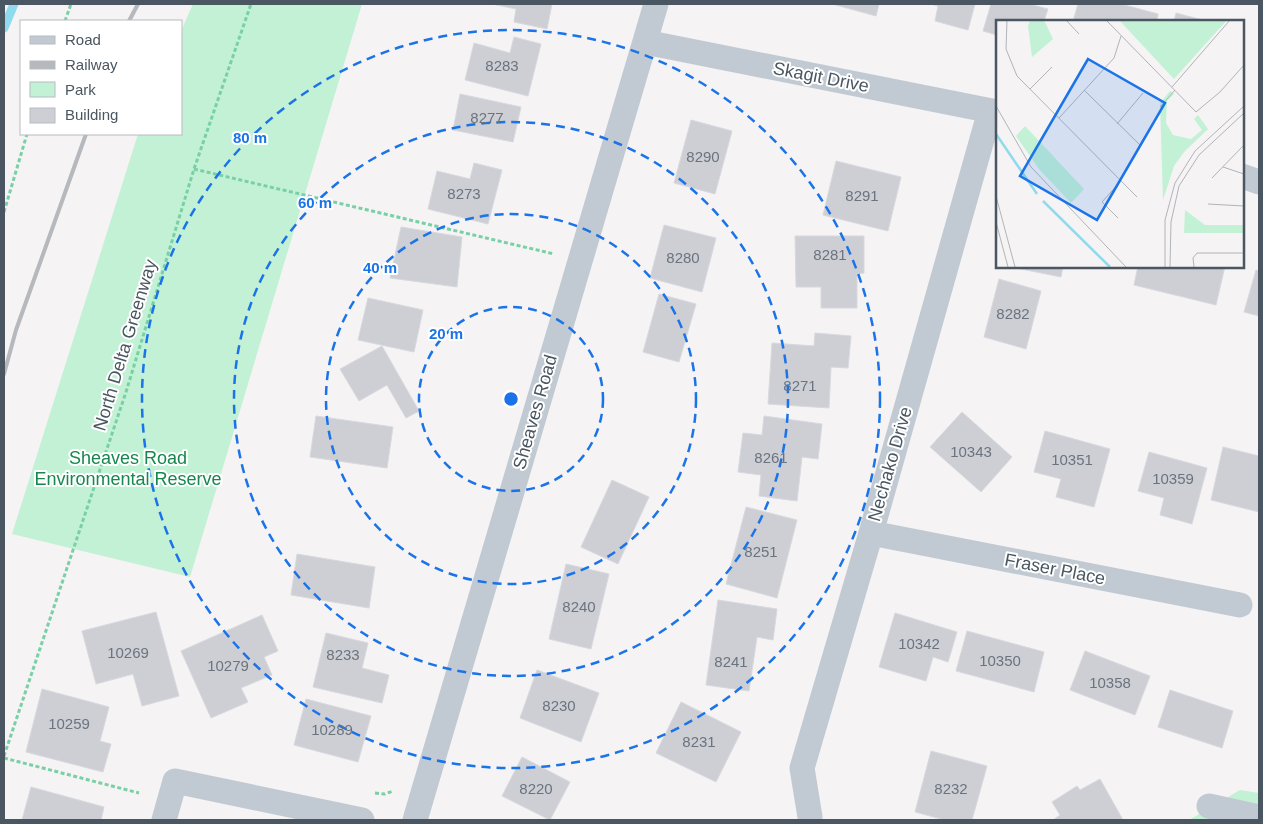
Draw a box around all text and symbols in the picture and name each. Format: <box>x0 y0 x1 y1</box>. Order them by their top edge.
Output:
legend <box>20 20 182 135</box>
inset map <box>996 20 1243 268</box>
text: Road <box>65 31 101 48</box>
text: Railway <box>65 56 118 73</box>
house number: 8283 <box>485 57 519 74</box>
street label: Skagit Drive <box>771 58 871 96</box>
text: Park <box>65 81 96 98</box>
text: Building <box>65 106 118 123</box>
house number: 8277 <box>470 109 504 126</box>
text: 80 m <box>233 129 267 146</box>
house number: 8290 <box>686 148 720 165</box>
house number: 8273 <box>447 185 481 202</box>
house number: 8291 <box>845 187 879 204</box>
text: 60 m <box>298 194 332 211</box>
house number: 8281 <box>813 246 847 263</box>
house number: 8280 <box>666 249 700 266</box>
street label: North Delta Greenway <box>89 257 161 433</box>
text: 40 m <box>363 259 397 276</box>
house number: 8282 <box>996 305 1030 322</box>
text: 20 m <box>429 325 463 342</box>
street label: Sheaves Road <box>509 352 561 472</box>
house number: 8271 <box>783 377 817 394</box>
centre of rings <box>502 390 520 408</box>
street label: Nechako Drive <box>864 405 916 523</box>
house number: 10343 <box>950 443 992 460</box>
park label: Sheaves Road Environmental Reserve <box>34 448 222 489</box>
house number: 8261 <box>754 449 788 466</box>
house number: 10351 <box>1051 451 1093 468</box>
house number: 10359 <box>1152 470 1194 487</box>
house number: 8251 <box>744 543 778 560</box>
street label: Fraser Place <box>1003 549 1107 589</box>
house number: 8240 <box>562 598 596 615</box>
house number: 10342 <box>898 635 940 652</box>
house number: 10269 <box>107 644 149 661</box>
house number: 8233 <box>326 646 360 663</box>
house number: 10350 <box>979 652 1021 669</box>
house number: 8241 <box>714 653 748 670</box>
house number: 10279 <box>207 657 249 674</box>
house number: 10358 <box>1089 674 1131 691</box>
house number: 8230 <box>542 697 576 714</box>
house number: 10259 <box>48 715 90 732</box>
house number: 10289 <box>311 721 353 738</box>
house number: 8231 <box>682 733 716 750</box>
house number: 8220 <box>519 780 553 797</box>
house number: 8232 <box>934 780 968 797</box>

